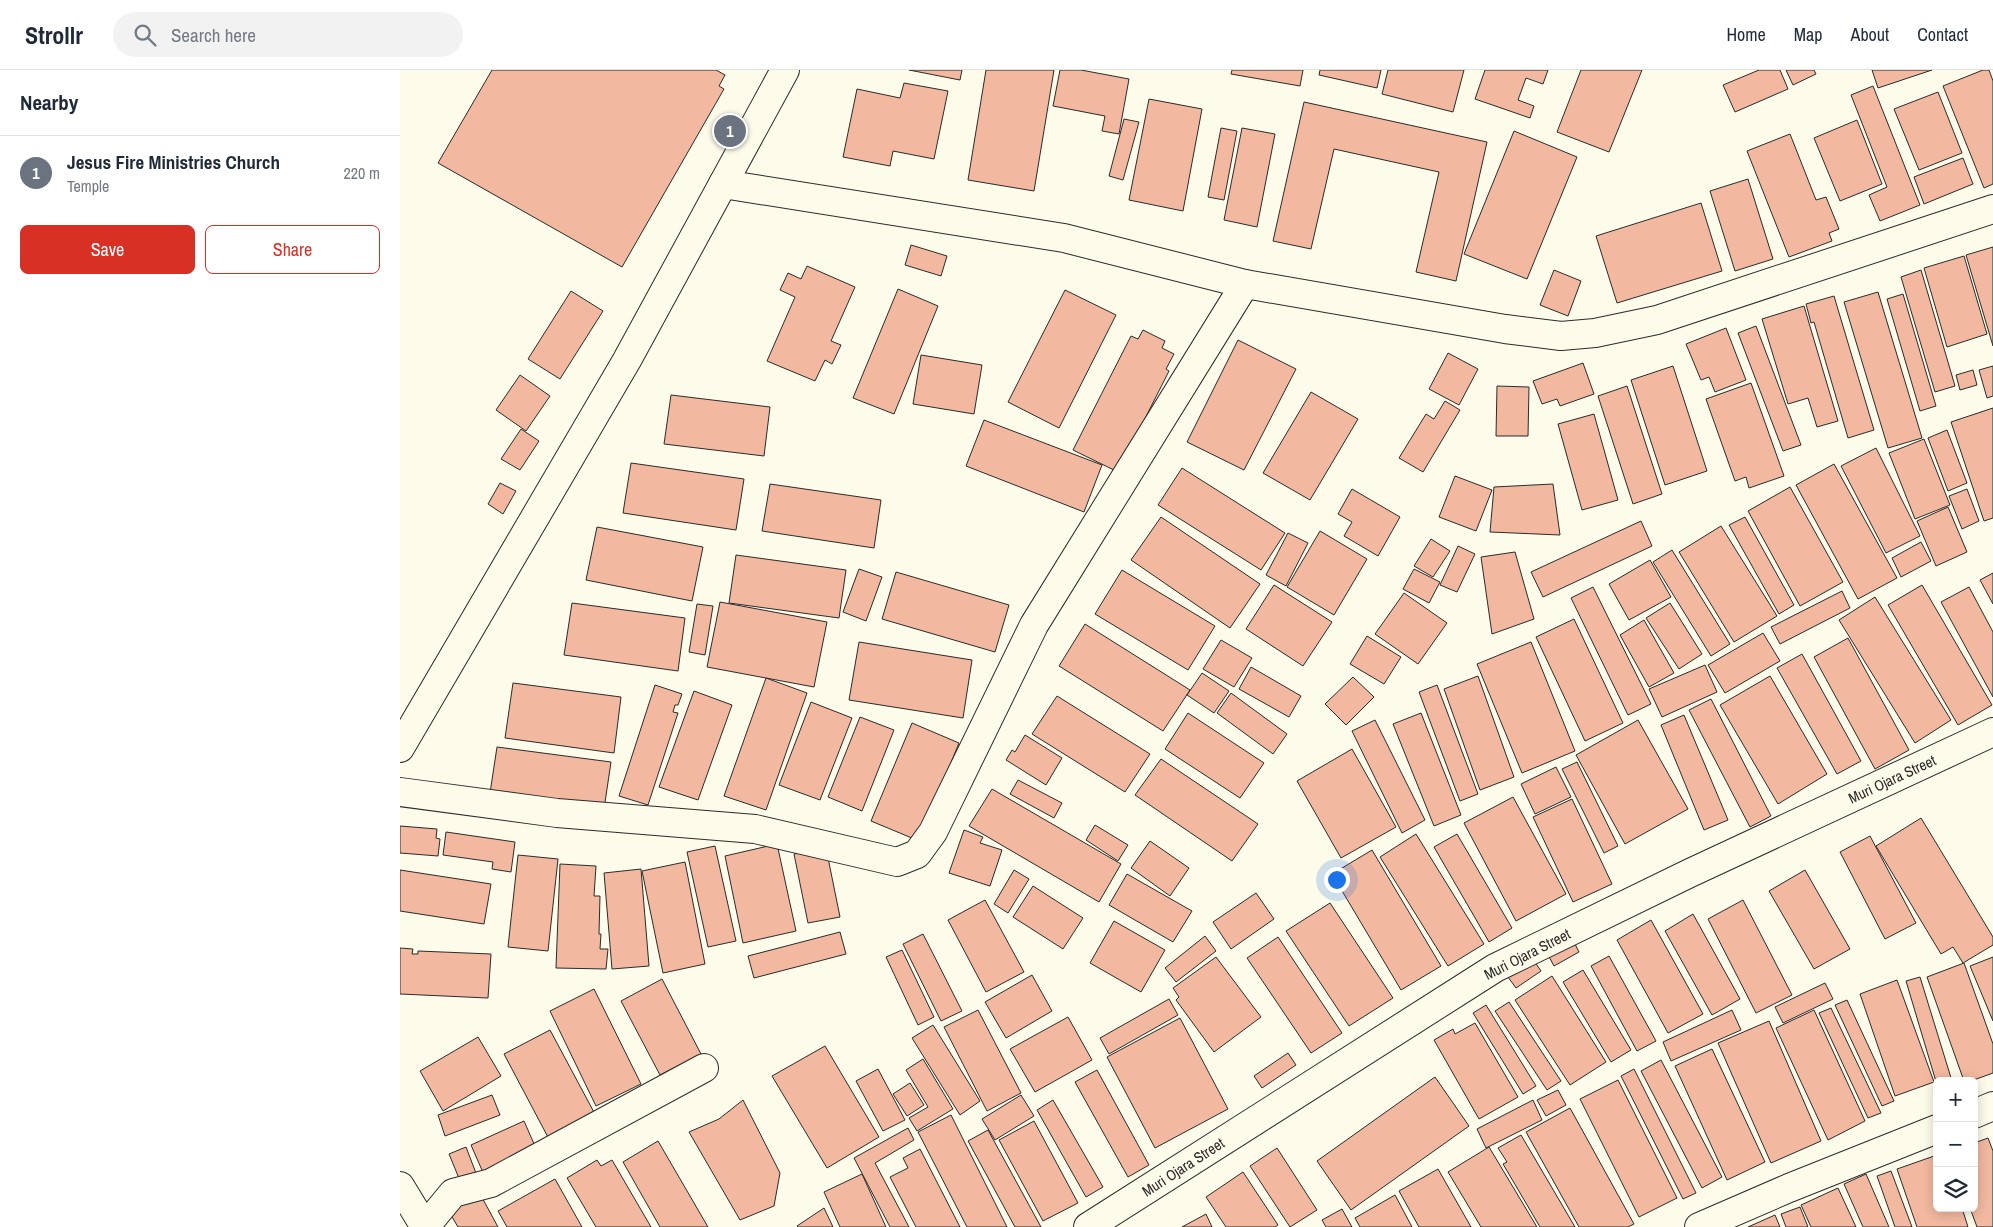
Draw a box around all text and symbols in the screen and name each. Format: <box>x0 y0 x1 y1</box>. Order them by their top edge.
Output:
search box <box>113 12 463 57</box>
text: Strollr <box>25 19 83 51</box>
icon: search <box>131 21 159 49</box>
text: Search here <box>171 22 256 48</box>
text: Home <box>1726 22 1766 47</box>
text: Map <box>1794 22 1823 47</box>
text: About <box>1851 22 1889 47</box>
text: Contact <box>1917 22 1968 47</box>
text: Nearby <box>20 88 78 117</box>
pin: 1 <box>714 112 746 150</box>
text: Jesus Fire Ministries Church <box>67 149 280 175</box>
text: 1 <box>32 162 40 184</box>
text: 220 m <box>344 162 380 184</box>
text: Temple <box>67 175 109 197</box>
button: Save <box>20 225 195 274</box>
button: Share <box>205 225 380 274</box>
street label: Muri Ojara Street <box>1845 749 1940 808</box>
your location <box>1324 867 1350 893</box>
street label: Muri Ojara Street <box>1480 923 1574 985</box>
map controls <box>1933 1077 1978 1212</box>
button: + <box>1933 1077 1978 1122</box>
button: − <box>1933 1122 1978 1167</box>
street label: Muri Ojara Street <box>1138 1132 1229 1201</box>
button: layers <box>1933 1167 1978 1212</box>

